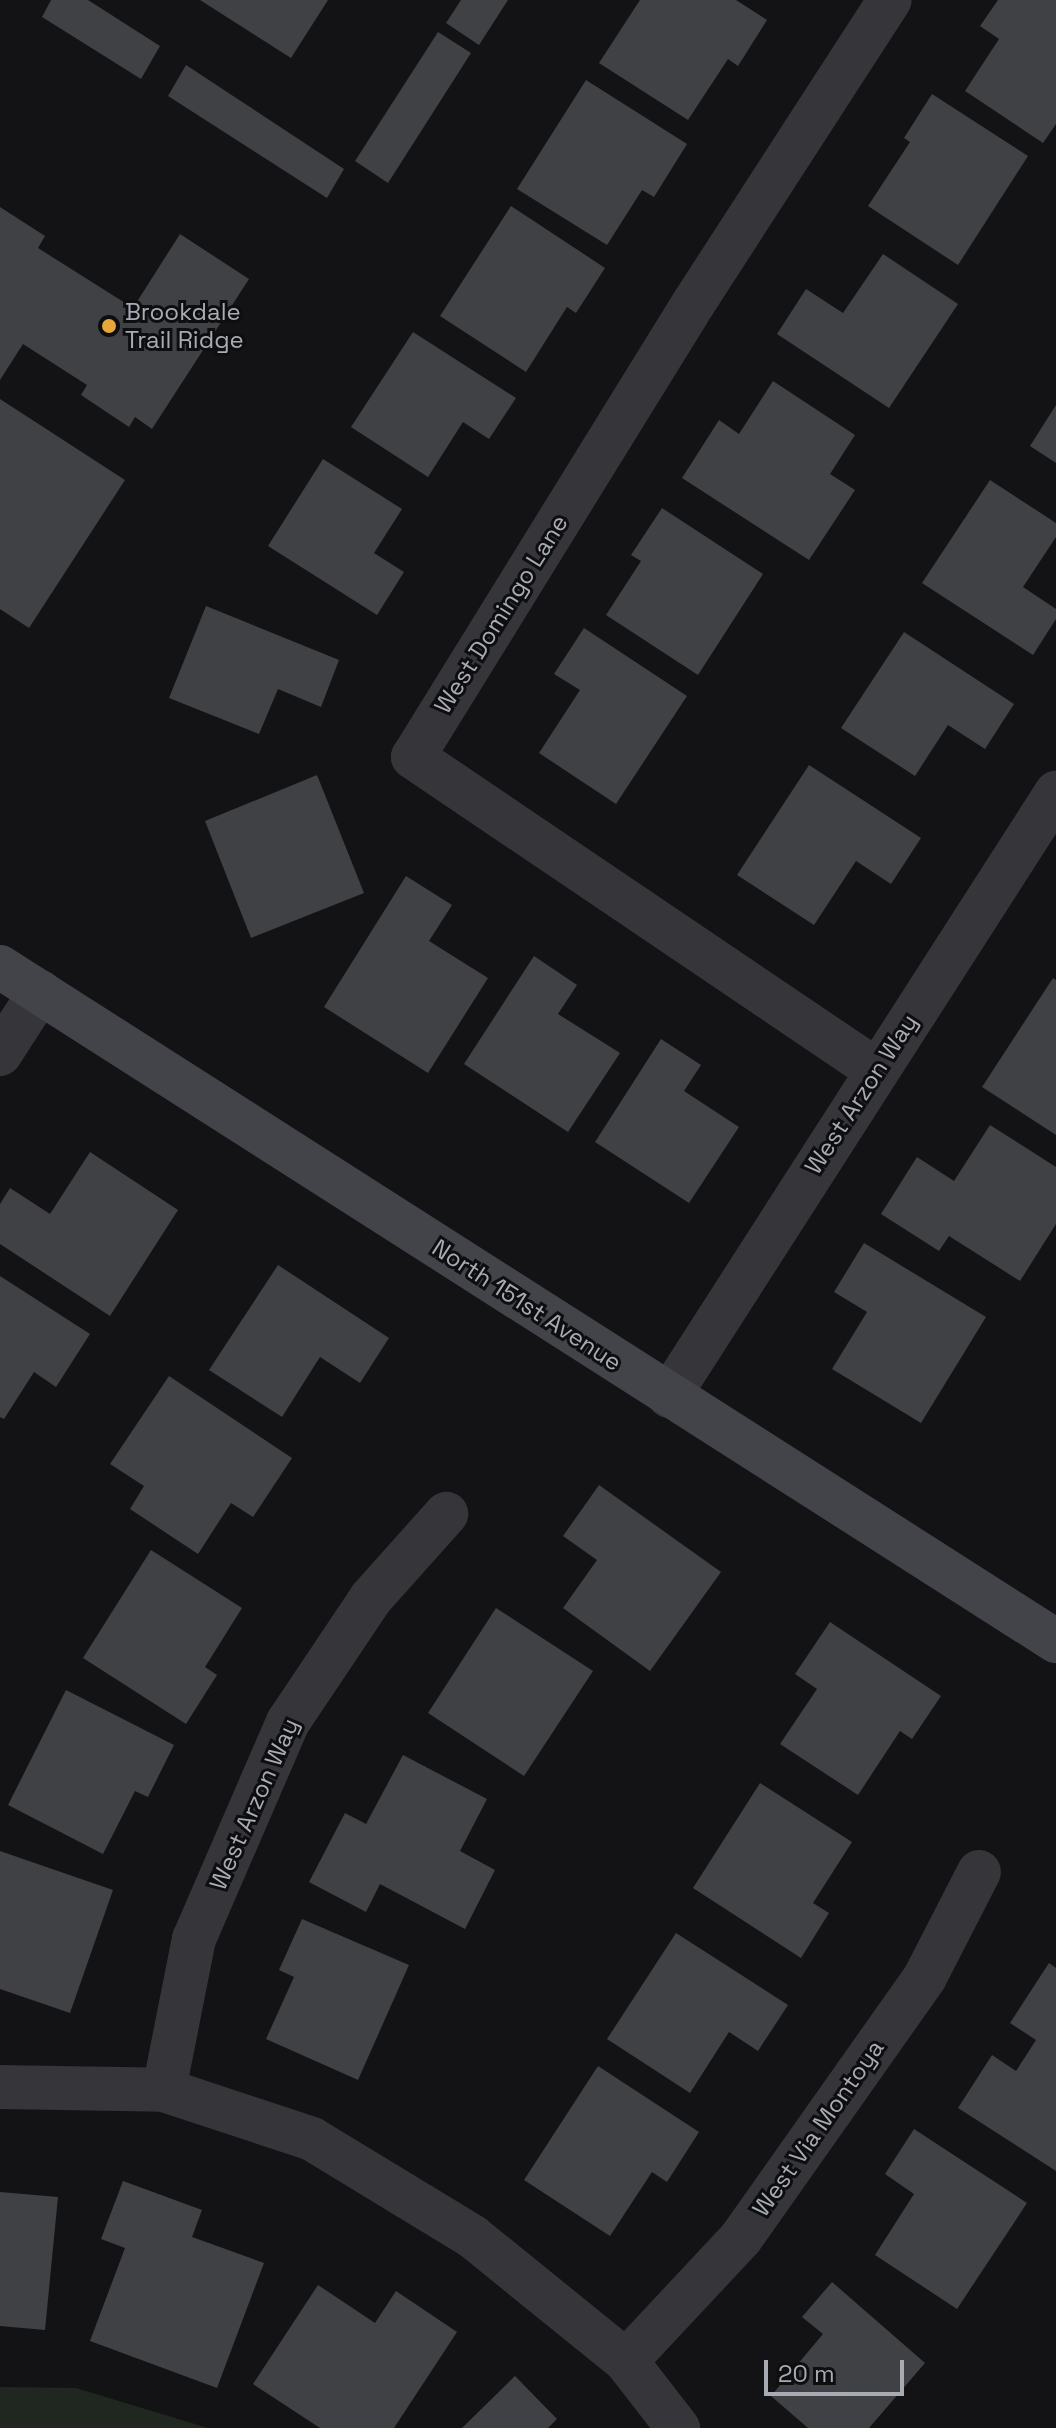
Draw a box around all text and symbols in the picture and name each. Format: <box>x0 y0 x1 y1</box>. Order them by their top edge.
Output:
place label: Brookdale Trail Ridge <box>125 298 244 354</box>
marker: Brookdale Trail Ridge <box>100 317 118 335</box>
street label: West Domingo Lane <box>428 509 574 719</box>
street label: West Arzon Way <box>798 1008 924 1180</box>
street label: North 151st Avenue <box>427 1233 627 1377</box>
street label: West Arzon Way <box>203 1713 305 1895</box>
street label: West Via Montoya <box>746 2034 890 2222</box>
scale bar <box>768 2344 908 2394</box>
text: 20 m <box>778 2358 835 2389</box>

